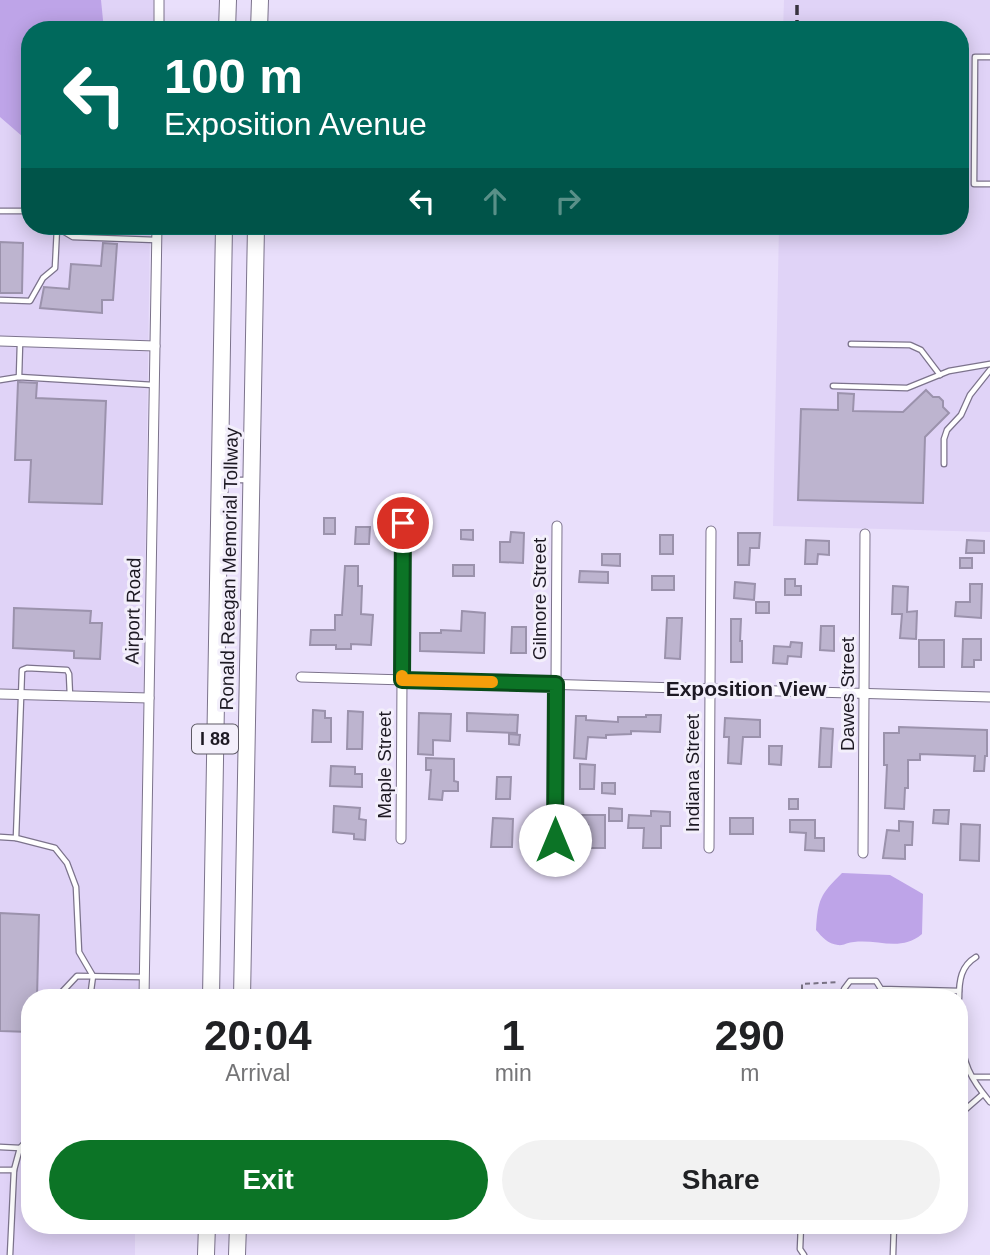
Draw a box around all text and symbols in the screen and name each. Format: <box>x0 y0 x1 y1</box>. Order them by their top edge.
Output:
icon: left <box>49 49 140 140</box>
text: 100 m <box>164 49 303 103</box>
text: Exposition Avenue <box>164 106 427 142</box>
icon: left <box>403 182 441 220</box>
icon: ahead <box>476 182 514 220</box>
icon: right <box>549 182 587 220</box>
street label: Ronald Reagan Memorial Tollway <box>216 427 242 711</box>
pin <box>373 493 433 553</box>
icon: arrive <box>384 504 422 542</box>
street label: Gilmore Street <box>529 537 550 660</box>
street label: Airport Road <box>122 557 144 665</box>
street label: Dawes Street <box>837 636 858 751</box>
district label: Exposition View <box>666 677 827 700</box>
street label: Maple Street <box>374 710 395 819</box>
street label: Indiana Street <box>682 713 703 832</box>
road number: I 88 <box>192 724 238 754</box>
position arrow <box>518 803 592 877</box>
text: 20:04 <box>204 1012 312 1059</box>
text: 1 <box>501 1012 525 1059</box>
text: 290 <box>715 1012 785 1059</box>
text: Arrival <box>225 1060 290 1086</box>
text: min <box>495 1060 532 1086</box>
text: m <box>740 1060 759 1086</box>
button: Exit <box>49 1140 488 1220</box>
button: Share <box>502 1140 940 1220</box>

